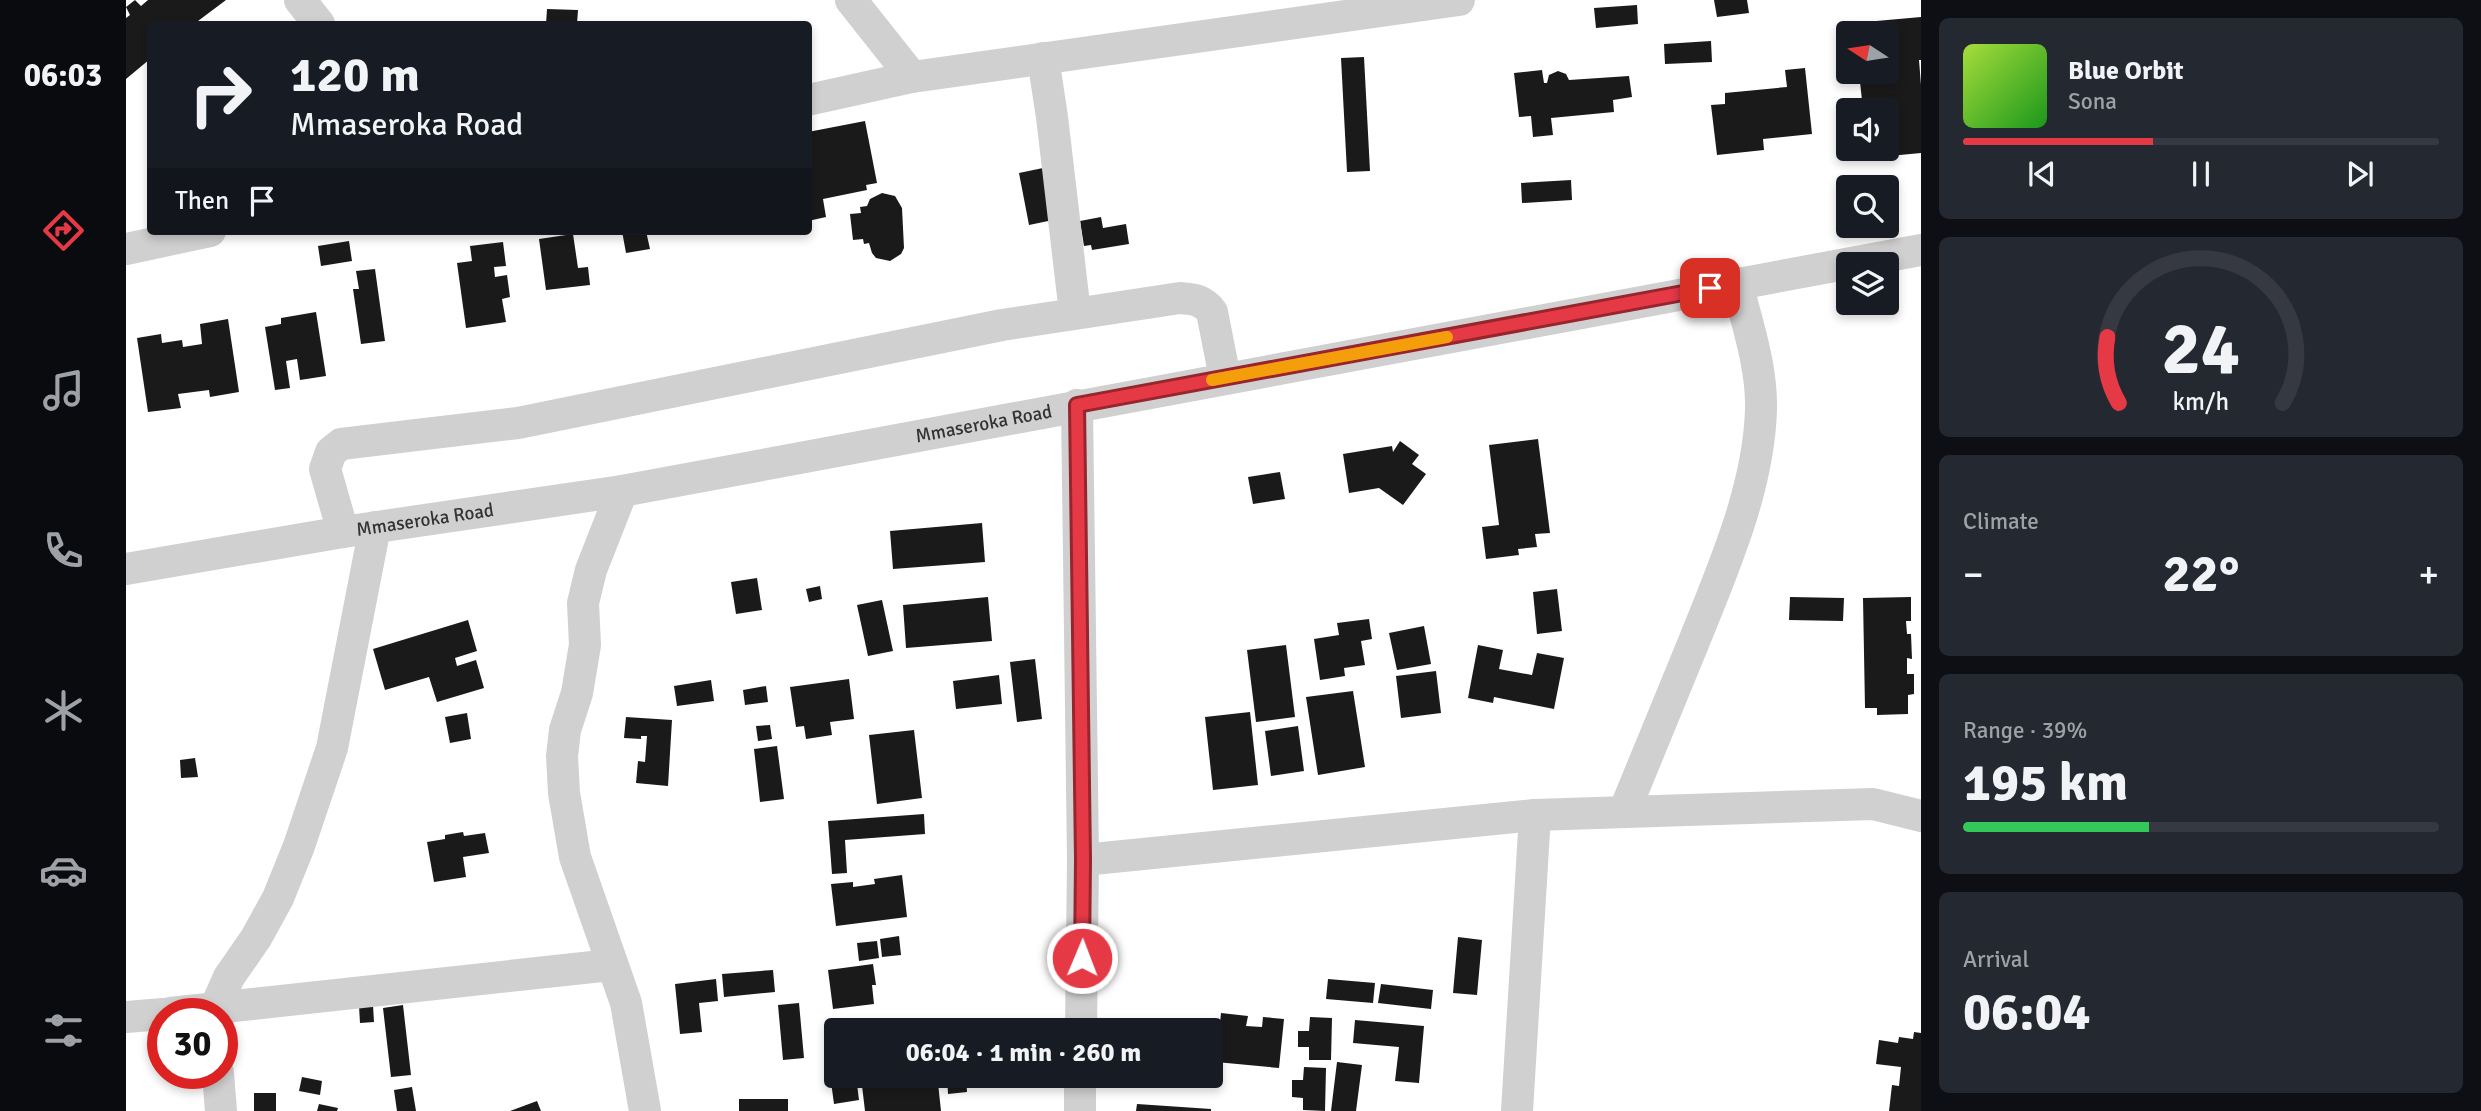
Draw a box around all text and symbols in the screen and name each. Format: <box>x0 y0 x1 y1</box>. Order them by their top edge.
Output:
north arrow <box>1836 21 1899 84</box>
map controls <box>1836 21 1899 315</box>
text: 120 m <box>290 45 420 105</box>
icon: right <box>175 49 266 140</box>
text: Blue Orbit <box>2068 55 2184 87</box>
text: 06:03 <box>24 56 102 95</box>
text: Sona <box>2068 87 2117 116</box>
button: sound <box>1836 98 1899 161</box>
text: Mmaseroka Road <box>290 105 523 144</box>
icon: previous <box>2023 155 2061 193</box>
icon: pause <box>2182 155 2220 193</box>
icon: next <box>2341 155 2379 193</box>
button: search <box>1836 175 1899 238</box>
icon: arrive <box>243 182 281 220</box>
text: Then <box>175 185 229 217</box>
icon: directions <box>39 206 88 255</box>
button: layers <box>1836 252 1899 315</box>
pin <box>1680 258 1740 318</box>
icon: arrive <box>1691 269 1729 307</box>
text: 24 <box>2162 305 2240 394</box>
icon: music <box>39 366 88 415</box>
text: km/h <box>2173 386 2229 417</box>
street label: Mmaseroka Road <box>913 399 1054 448</box>
street label: Mmaseroka Road <box>355 498 495 542</box>
text: Climate <box>1963 507 2039 536</box>
icon: phone <box>39 526 88 575</box>
text: 22° <box>2163 542 2239 606</box>
text: − <box>1963 551 1984 598</box>
text: + <box>2418 551 2439 598</box>
icon: climate <box>39 686 88 735</box>
text: Range · 39% <box>1963 716 2087 745</box>
text: 195 km <box>1963 751 2128 815</box>
icon: car <box>39 846 88 895</box>
position arrow <box>1045 921 1119 995</box>
text: Arrival <box>1963 945 2029 974</box>
text: 06:04 <box>1963 980 2091 1044</box>
speed limit sign: 30 <box>147 998 238 1089</box>
icon: filters <box>39 1006 88 1055</box>
text: 06:04 · 1 min · 260 m <box>906 1037 1141 1069</box>

